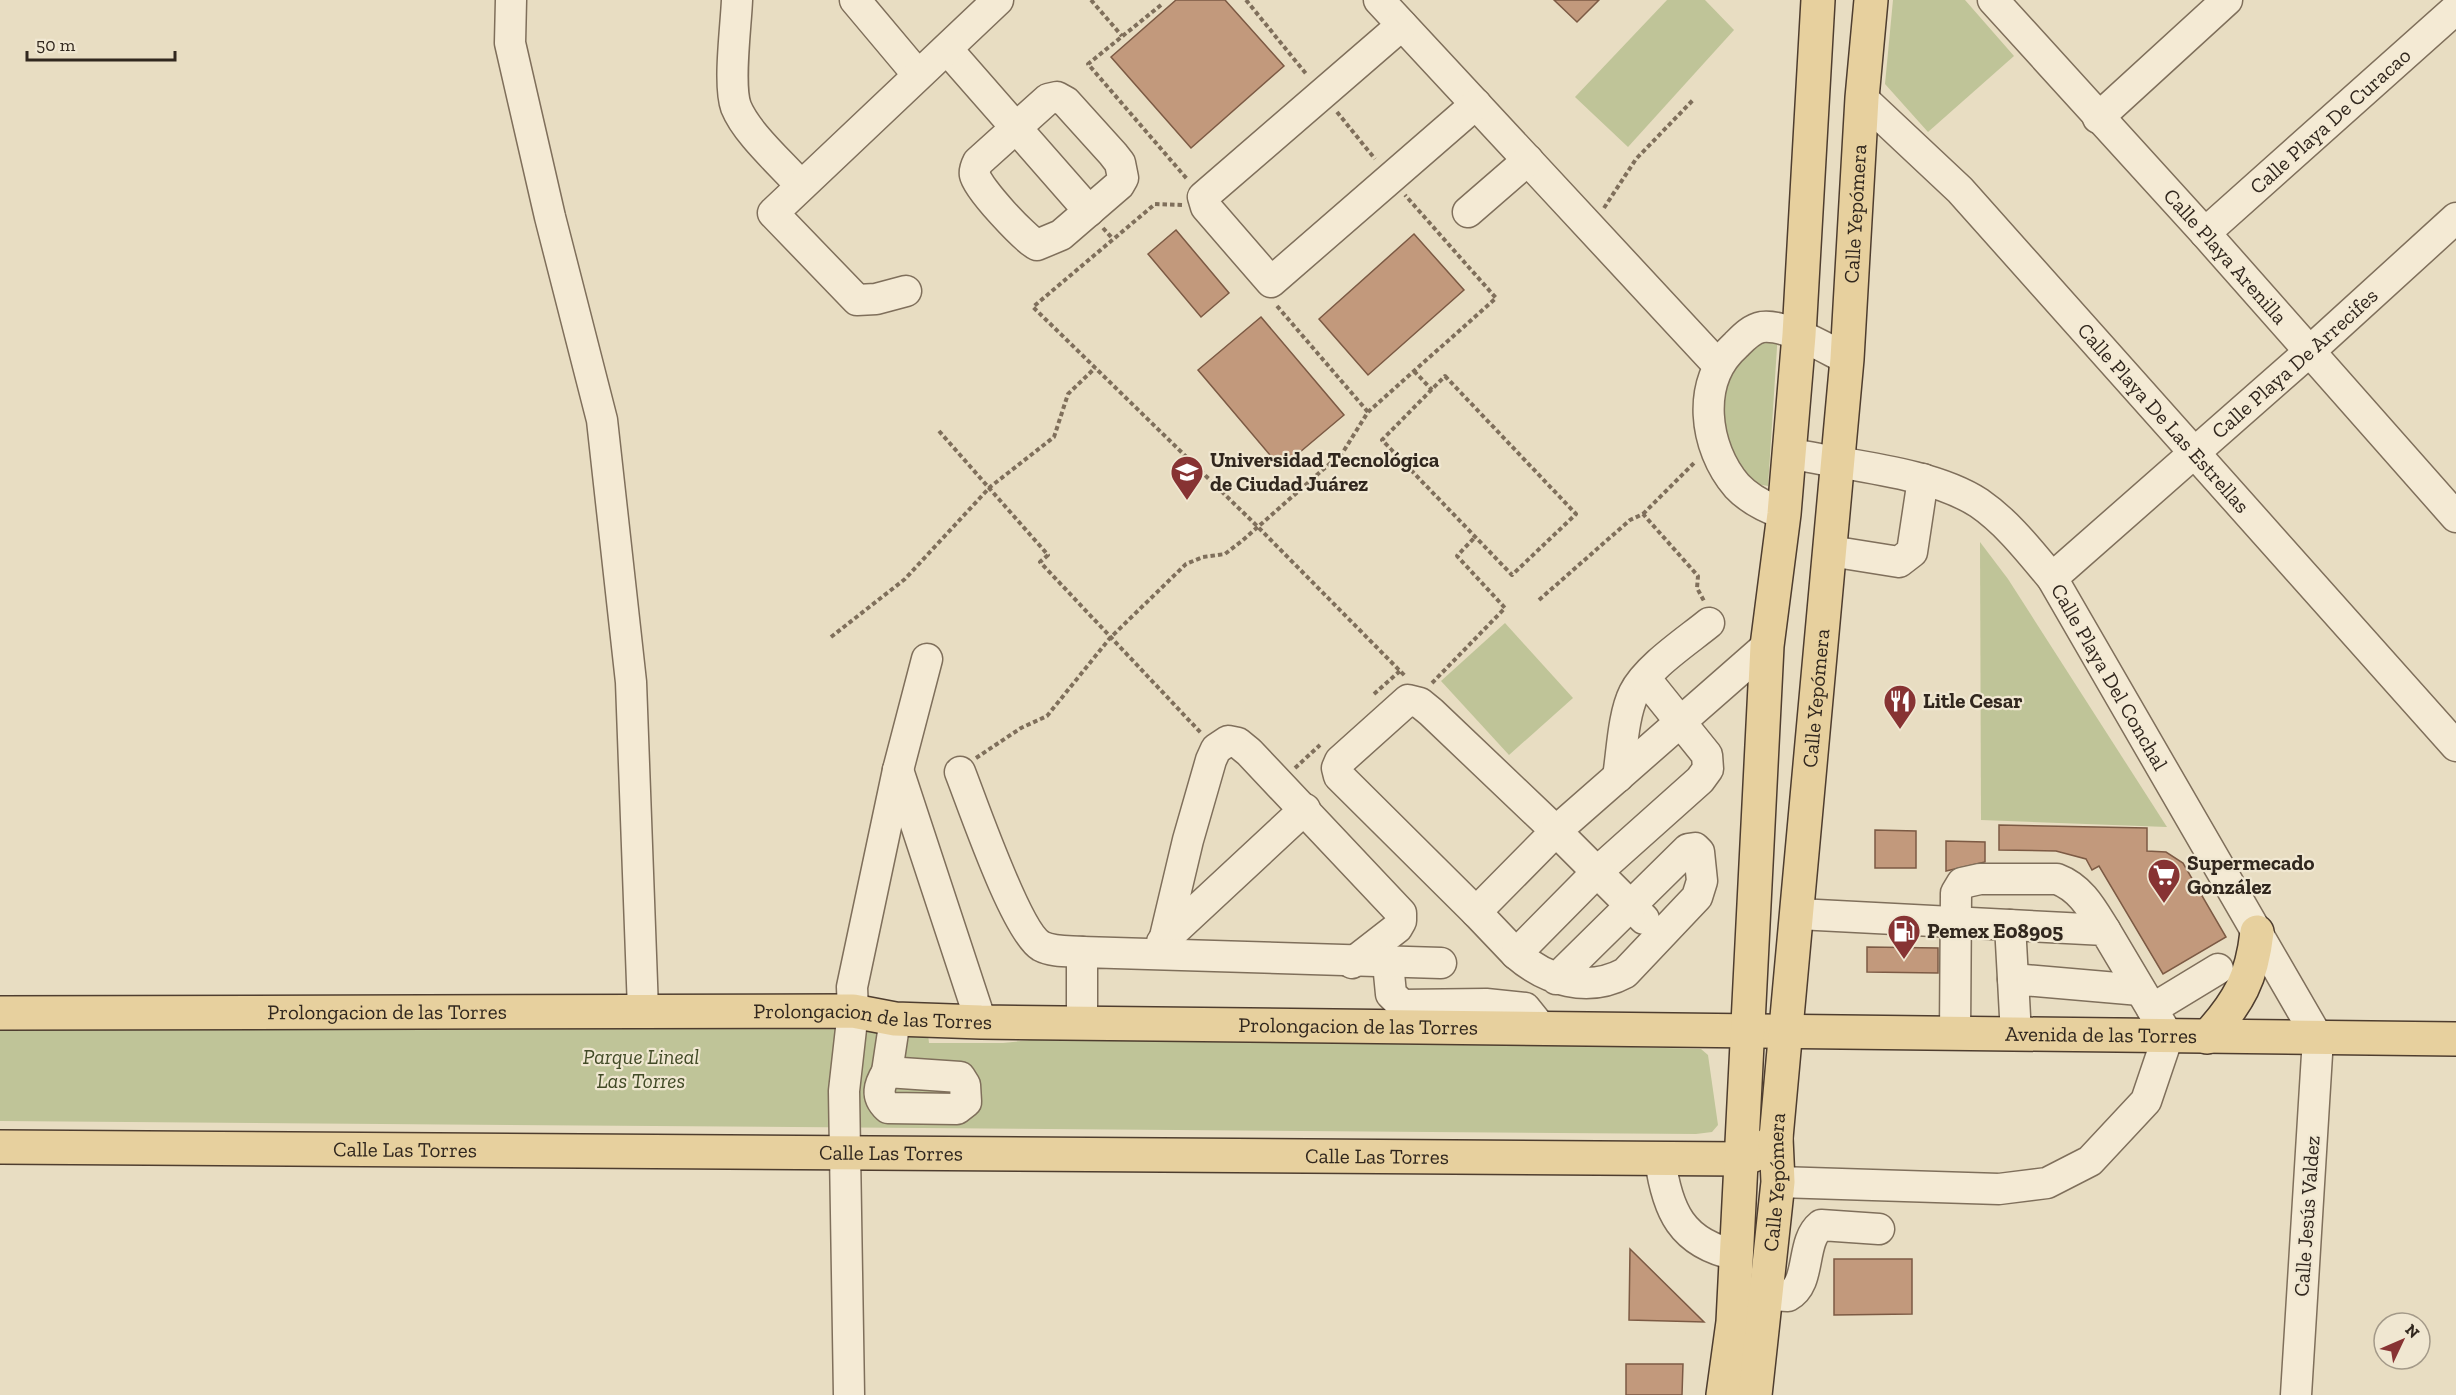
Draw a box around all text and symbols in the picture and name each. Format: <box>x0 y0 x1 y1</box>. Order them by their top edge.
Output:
scale bar <box>27 24 176 62</box>
text: 50 m <box>36 34 76 56</box>
street label: Calle Playa De Curacao <box>2244 43 2416 199</box>
street label: Calle Yepómera <box>1838 143 1871 284</box>
street label: Calle Playa Arenilla <box>2159 183 2293 329</box>
street label: Calle Playa De Arrecifes <box>2206 283 2383 444</box>
street label: Calle Playa De Las Estrellas <box>2072 317 2255 518</box>
place label: Universidad Tecnológica de Ciudad Juárez <box>1210 447 1440 496</box>
school or university icon: Universidad Tecnológica de Ciudad Juárez <box>1169 454 1205 501</box>
street label: Calle Playa Del Conchal <box>2046 579 2174 775</box>
street label: Calle Yepómera <box>1797 628 1834 769</box>
restaurant icon: Litle Cesar <box>1882 683 1918 730</box>
place label: Litle Cesar <box>1923 688 2023 713</box>
place label: Supermecado González <box>2187 850 2314 899</box>
supermarket icon: Supermecado González <box>2146 857 2182 904</box>
fuel station icon: Pemex E08905 <box>1886 913 1922 960</box>
place label: Pemex E08905 <box>1927 918 2063 943</box>
street label: Prolongacion de las Torres <box>753 998 992 1034</box>
street label: Prolongacion de las Torres <box>267 999 507 1024</box>
street label: Prolongacion de las Torres <box>1238 1012 1478 1040</box>
street label: Avenida de las Torres <box>2005 1021 2197 1048</box>
park label: Parque Lineal Las Torres <box>583 1044 699 1093</box>
street label: Calle Yepómera <box>1758 1112 1790 1253</box>
street label: Calle Jesús Valdez <box>2288 1134 2325 1297</box>
street label: Calle Las Torres <box>333 1136 477 1162</box>
street label: Calle Las Torres <box>819 1140 963 1166</box>
street label: Calle Las Torres <box>1305 1143 1449 1169</box>
north arrow <box>2372 1311 2432 1371</box>
text: N <box>2401 1320 2423 1342</box>

